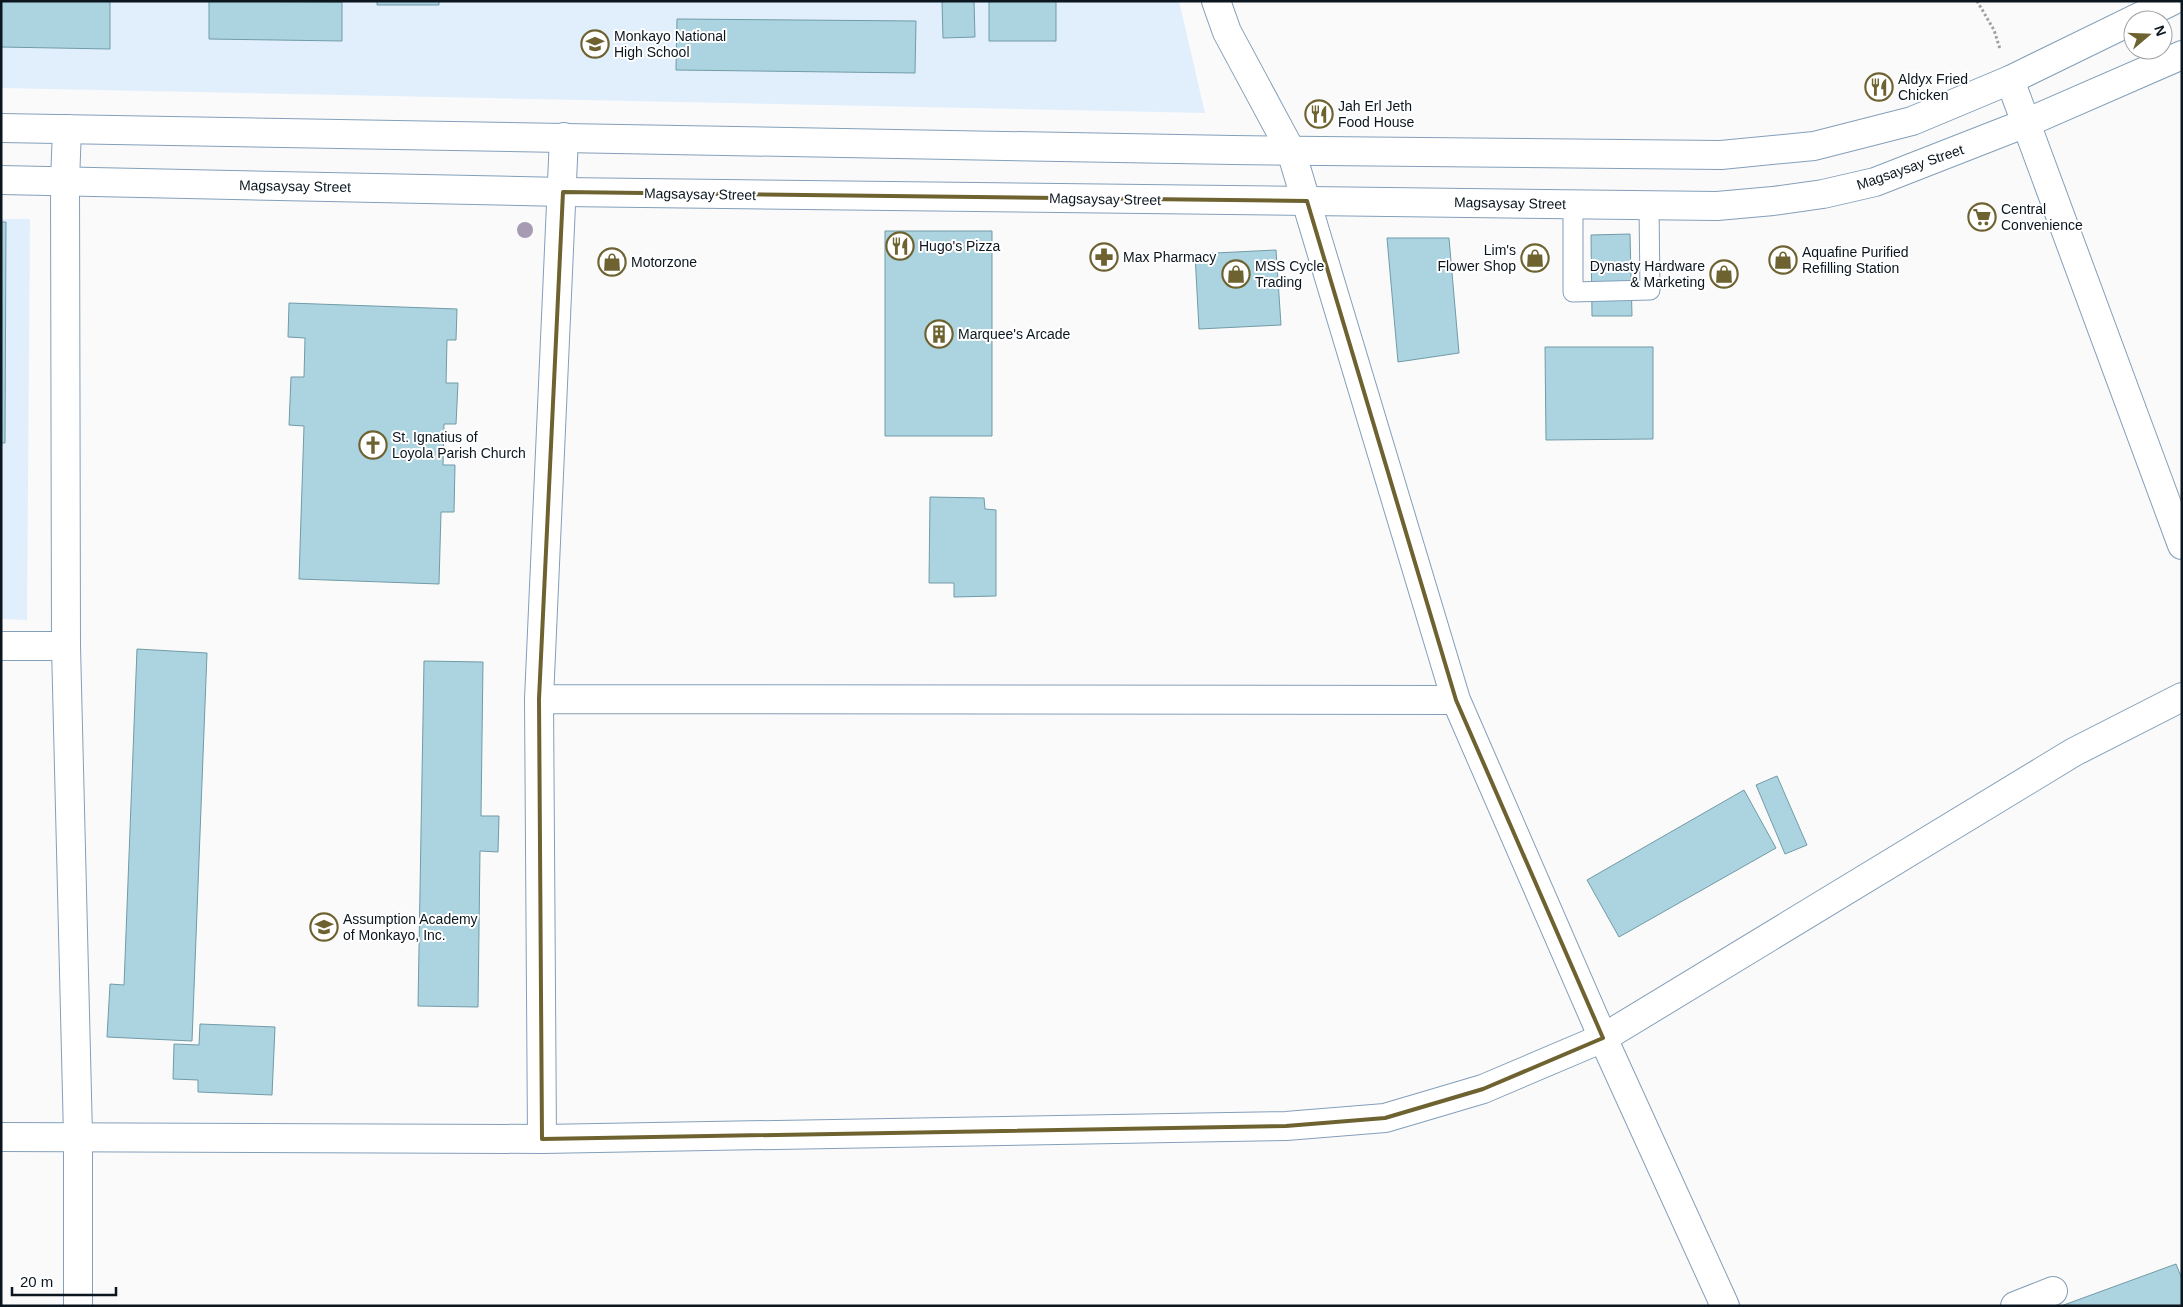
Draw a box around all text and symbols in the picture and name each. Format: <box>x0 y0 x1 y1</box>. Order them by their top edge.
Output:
north arrow <box>2123 10 2173 60</box>
text: N <box>2151 23 2170 38</box>
place label: Monkayo National High School <box>614 28 726 60</box>
school or university icon: Monkayo National High School <box>580 29 610 59</box>
place label: Aldyx Fried Chicken <box>1898 71 1968 103</box>
restaurant icon: Aldyx Fried Chicken <box>1864 72 1894 102</box>
place label: Jah Erl Jeth Food House <box>1338 98 1414 130</box>
restaurant icon: Jah Erl Jeth Food House <box>1304 99 1334 129</box>
street label: Magsaysay Street <box>1854 141 1966 193</box>
street label: Magsaysay Street <box>239 177 351 195</box>
street label: Magsaysay Street <box>644 185 756 203</box>
street label: Magsaysay Street <box>1049 190 1161 208</box>
street label: Magsaysay Street <box>1454 194 1566 212</box>
place label: Central Convenience <box>2001 201 2083 233</box>
supermarket icon: Central Convenience <box>1967 202 1997 232</box>
restaurant icon: Hugo's Pizza <box>885 231 915 261</box>
place label: Hugo's Pizza <box>919 238 1000 254</box>
pharmacy icon: Max Pharmacy <box>1089 242 1119 272</box>
place label: Lim's Flower Shop <box>1437 242 1516 274</box>
shop icon: Lim's Flower Shop <box>1520 243 1550 273</box>
place label: Aquafine Purified Refilling Station <box>1802 244 1909 276</box>
shop icon: Aquafine Purified Refilling Station <box>1768 245 1798 275</box>
shop icon: Motorzone <box>597 247 627 277</box>
place label: Max Pharmacy <box>1123 249 1216 265</box>
place label: Motorzone <box>631 254 697 270</box>
place label: MSS Cycle Trading <box>1255 258 1324 290</box>
place label: Dynasty Hardware & Marketing <box>1590 258 1705 290</box>
shop icon: MSS Cycle Trading <box>1221 259 1251 289</box>
shop icon: Dynasty Hardware & Marketing <box>1709 259 1739 289</box>
building icon: Marquee's Arcade <box>924 319 954 349</box>
place label: Marquee's Arcade <box>958 326 1071 342</box>
place label: St. Ignatius of Loyola Parish Church <box>392 429 526 461</box>
church icon: St. Ignatius of Loyola Parish Church <box>358 430 388 460</box>
place label: Assumption Academy of Monkayo, Inc. <box>343 911 478 943</box>
school or university icon: Assumption Academy of Monkayo, Inc. <box>309 912 339 942</box>
scale bar <box>12 1264 116 1296</box>
text: 20 m <box>20 1273 53 1290</box>

